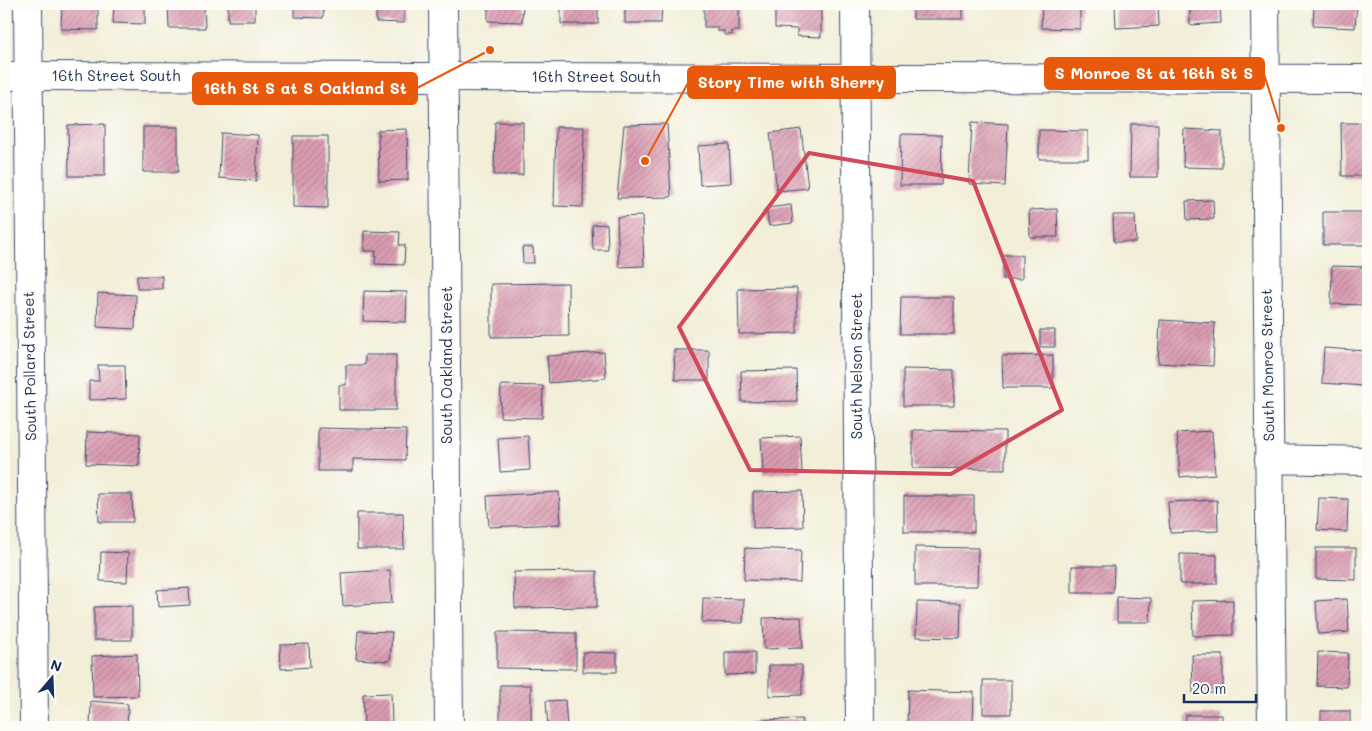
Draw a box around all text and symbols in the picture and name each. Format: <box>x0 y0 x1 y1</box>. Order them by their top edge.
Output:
callout: S Monroe St at 16th St S <box>1045 58 1264 89</box>
text: S Monroe St at 16th St S <box>1055 62 1253 83</box>
street label: 16th Street South <box>52 65 180 85</box>
street label: 16th Street South <box>532 66 660 86</box>
callout: Story Time with Sherry <box>688 67 895 98</box>
text: Story Time with Sherry <box>698 71 885 92</box>
callout: 16th St S at S Oakland St <box>193 73 417 104</box>
text: 16th St S at S Oakland St <box>203 77 407 98</box>
street label: South Oakland Street <box>436 286 456 444</box>
street label: South Monroe Street <box>1256 288 1278 442</box>
street label: South Pollard Street <box>18 291 40 441</box>
street label: South Nelson Street <box>846 293 866 439</box>
north arrow <box>28 654 78 704</box>
text: N <box>48 655 65 676</box>
scale bar <box>1184 671 1257 703</box>
text: 20 m <box>1192 678 1226 698</box>

